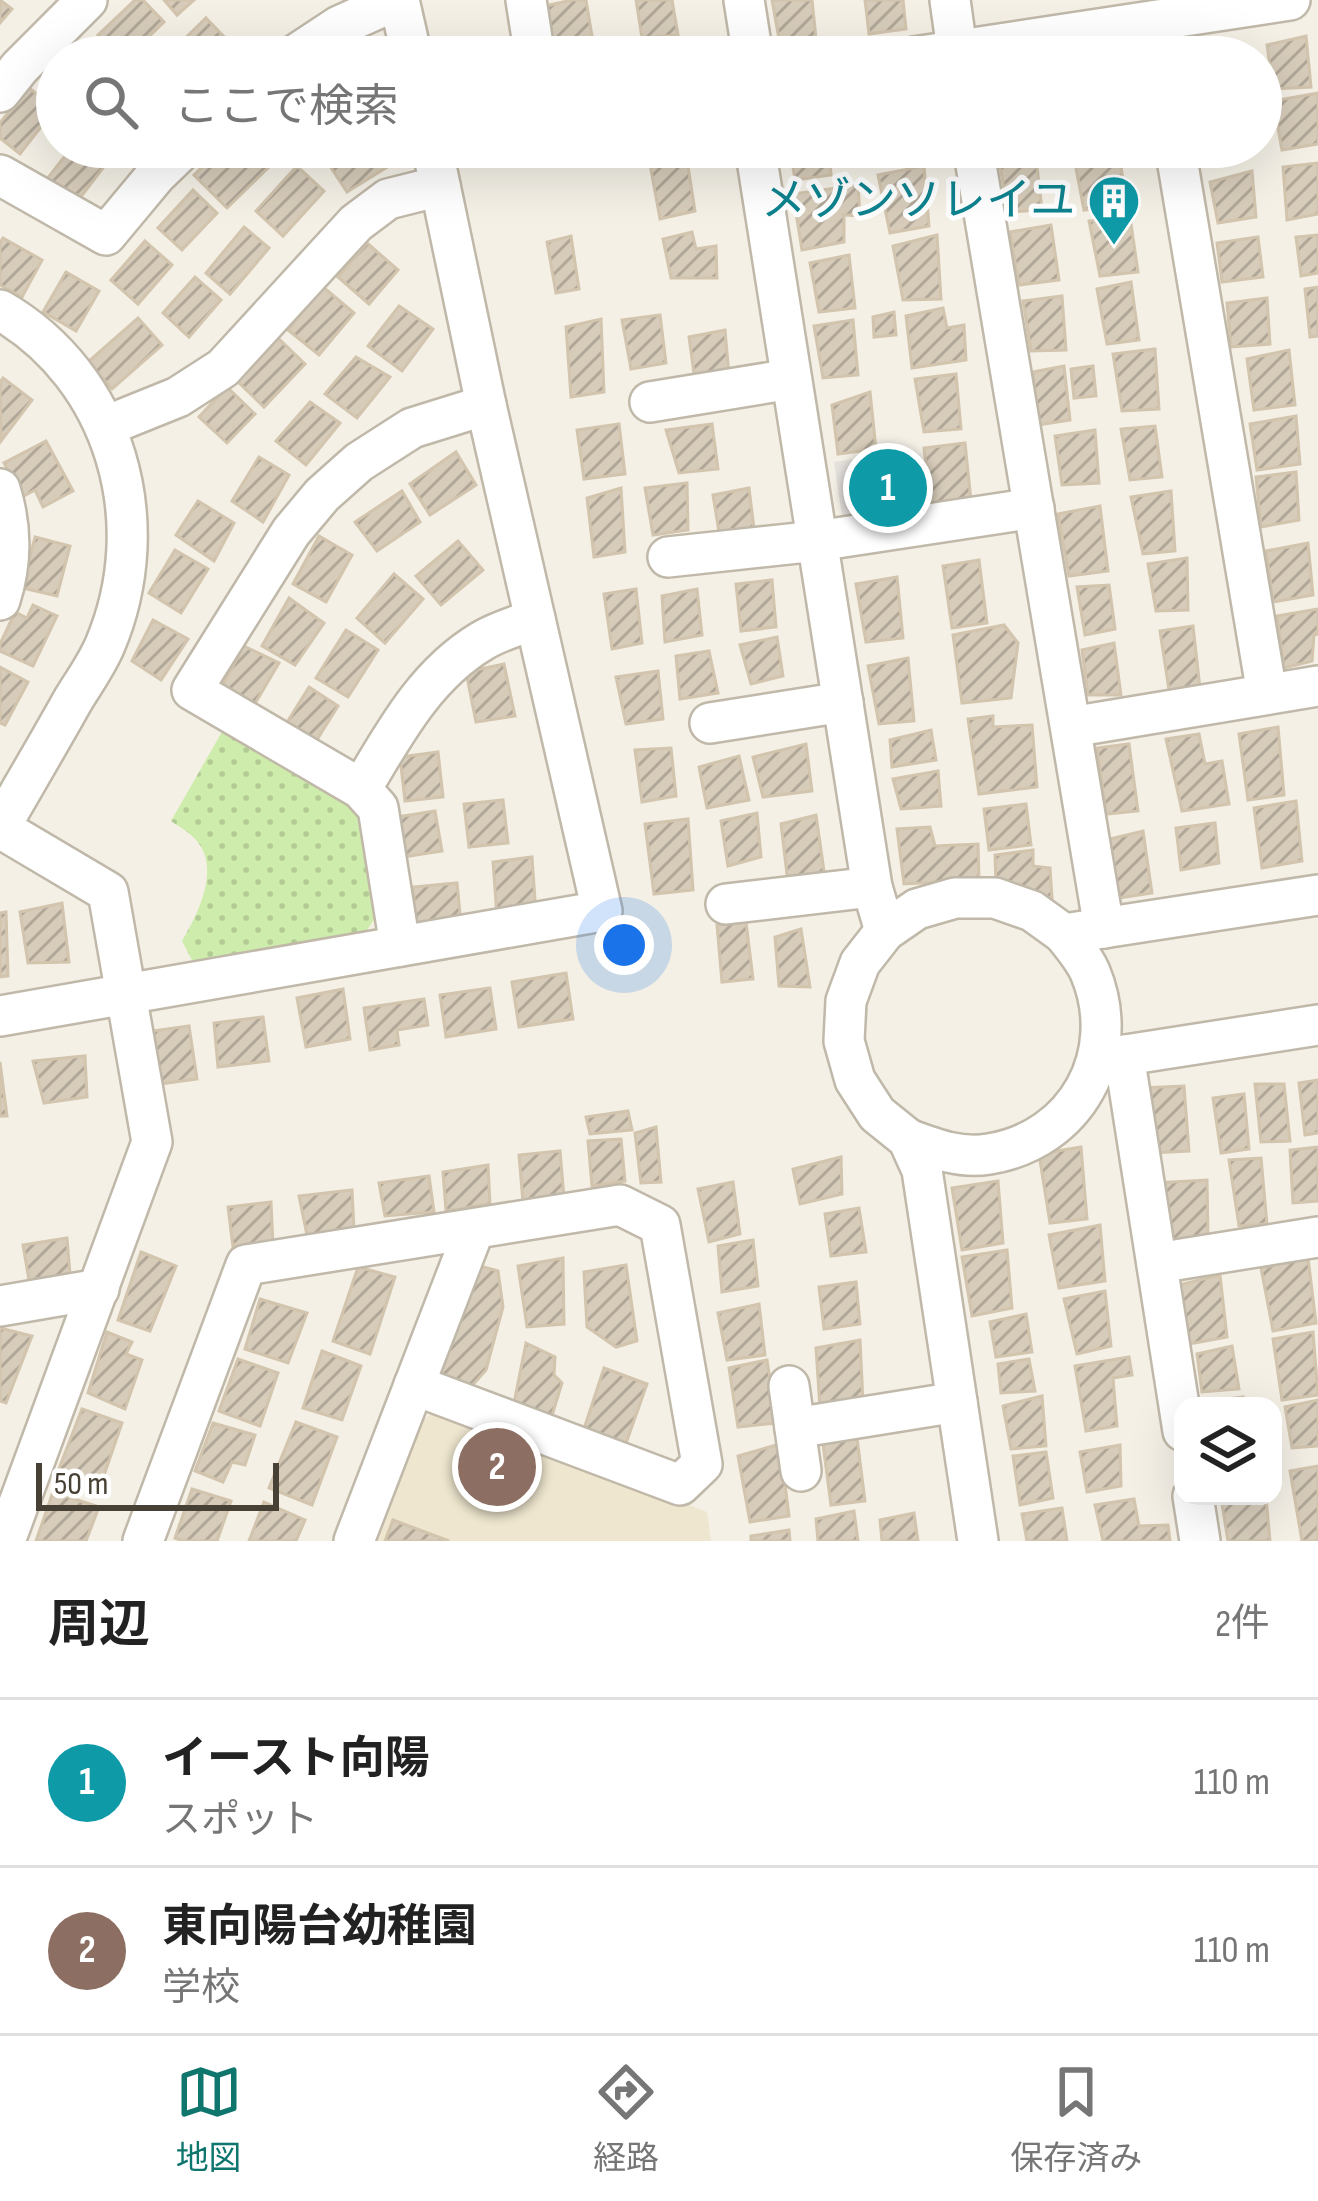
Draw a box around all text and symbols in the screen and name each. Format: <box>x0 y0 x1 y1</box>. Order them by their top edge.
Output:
search box <box>36 36 1282 168</box>
icon: search <box>78 69 144 135</box>
text: ここで検索 <box>174 80 399 135</box>
building icon: メゾンソレイユ <box>1086 173 1142 247</box>
place label: メゾンソレイユ <box>761 174 1075 229</box>
pin: 1 <box>849 443 927 533</box>
your location <box>594 915 654 975</box>
map controls <box>1174 1397 1282 1505</box>
button: layers <box>1174 1397 1282 1505</box>
pin: 2 <box>458 1422 536 1512</box>
scale bar <box>36 1457 279 1510</box>
text: 50 m <box>54 1464 108 1504</box>
text: 周辺 <box>48 1595 150 1656</box>
text: 2件 <box>1215 1601 1270 1648</box>
text: イースト向陽 <box>162 1732 430 1787</box>
text: 1 <box>79 1759 95 1806</box>
text: 110 m <box>1194 1759 1270 1806</box>
text: スポット <box>162 1797 318 1844</box>
text: 東向陽台幼稚園 <box>162 1900 477 1955</box>
text: 2 <box>78 1927 96 1974</box>
text: 110 m <box>1194 1927 1270 1974</box>
text: 学校 <box>162 1965 240 2012</box>
tab: 地図 <box>176 2059 242 2179</box>
tab: 経路 <box>593 2059 659 2179</box>
tab: 保存済み <box>1010 2059 1142 2179</box>

